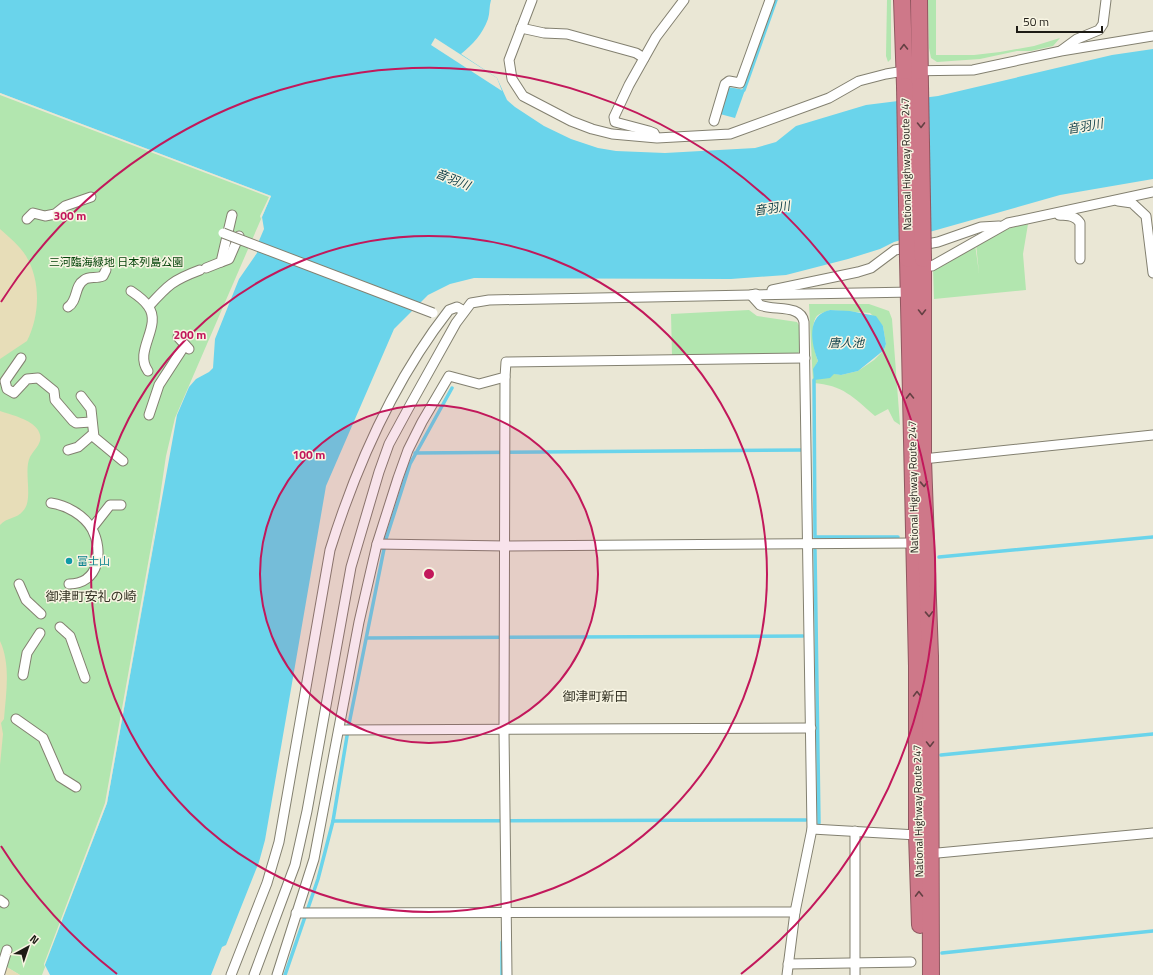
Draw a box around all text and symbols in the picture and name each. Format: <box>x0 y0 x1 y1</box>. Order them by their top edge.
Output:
scale bar <box>1017 8 1102 34</box>
text: 50 m <box>1023 12 1049 31</box>
one-way arrow <box>899 44 908 50</box>
street label: National Highway Route 247 <box>897 97 915 231</box>
water label: 音羽川 <box>1066 113 1106 138</box>
one-way arrow <box>917 122 925 128</box>
water label: 音羽川 <box>433 163 475 195</box>
water label: 音羽川 <box>753 196 793 220</box>
text: 300 m <box>54 206 86 225</box>
park label: 三河臨海緑地 日本列島公園 <box>49 254 183 270</box>
one-way arrow <box>918 309 926 315</box>
text: 200 m <box>174 325 206 344</box>
water label: 唐人池 <box>828 333 865 352</box>
one-way arrow <box>906 393 914 399</box>
street label: National Highway Route 247 <box>904 420 922 554</box>
text: 100 m <box>293 445 325 464</box>
one-way arrow <box>920 481 928 487</box>
place label: 富士山 <box>77 553 110 569</box>
marker: 富士山 <box>64 556 74 566</box>
centre of rings <box>422 567 436 581</box>
district label: 御津町安礼の崎 <box>45 586 137 606</box>
one-way arrow <box>925 611 933 617</box>
district label: 御津町新田 <box>562 686 628 706</box>
one-way arrow <box>913 691 921 697</box>
one-way arrow <box>926 741 935 747</box>
street label: National Highway Route 247 <box>909 744 927 878</box>
one-way arrow <box>915 891 924 897</box>
north arrow <box>8 927 48 967</box>
text: N <box>26 931 42 948</box>

